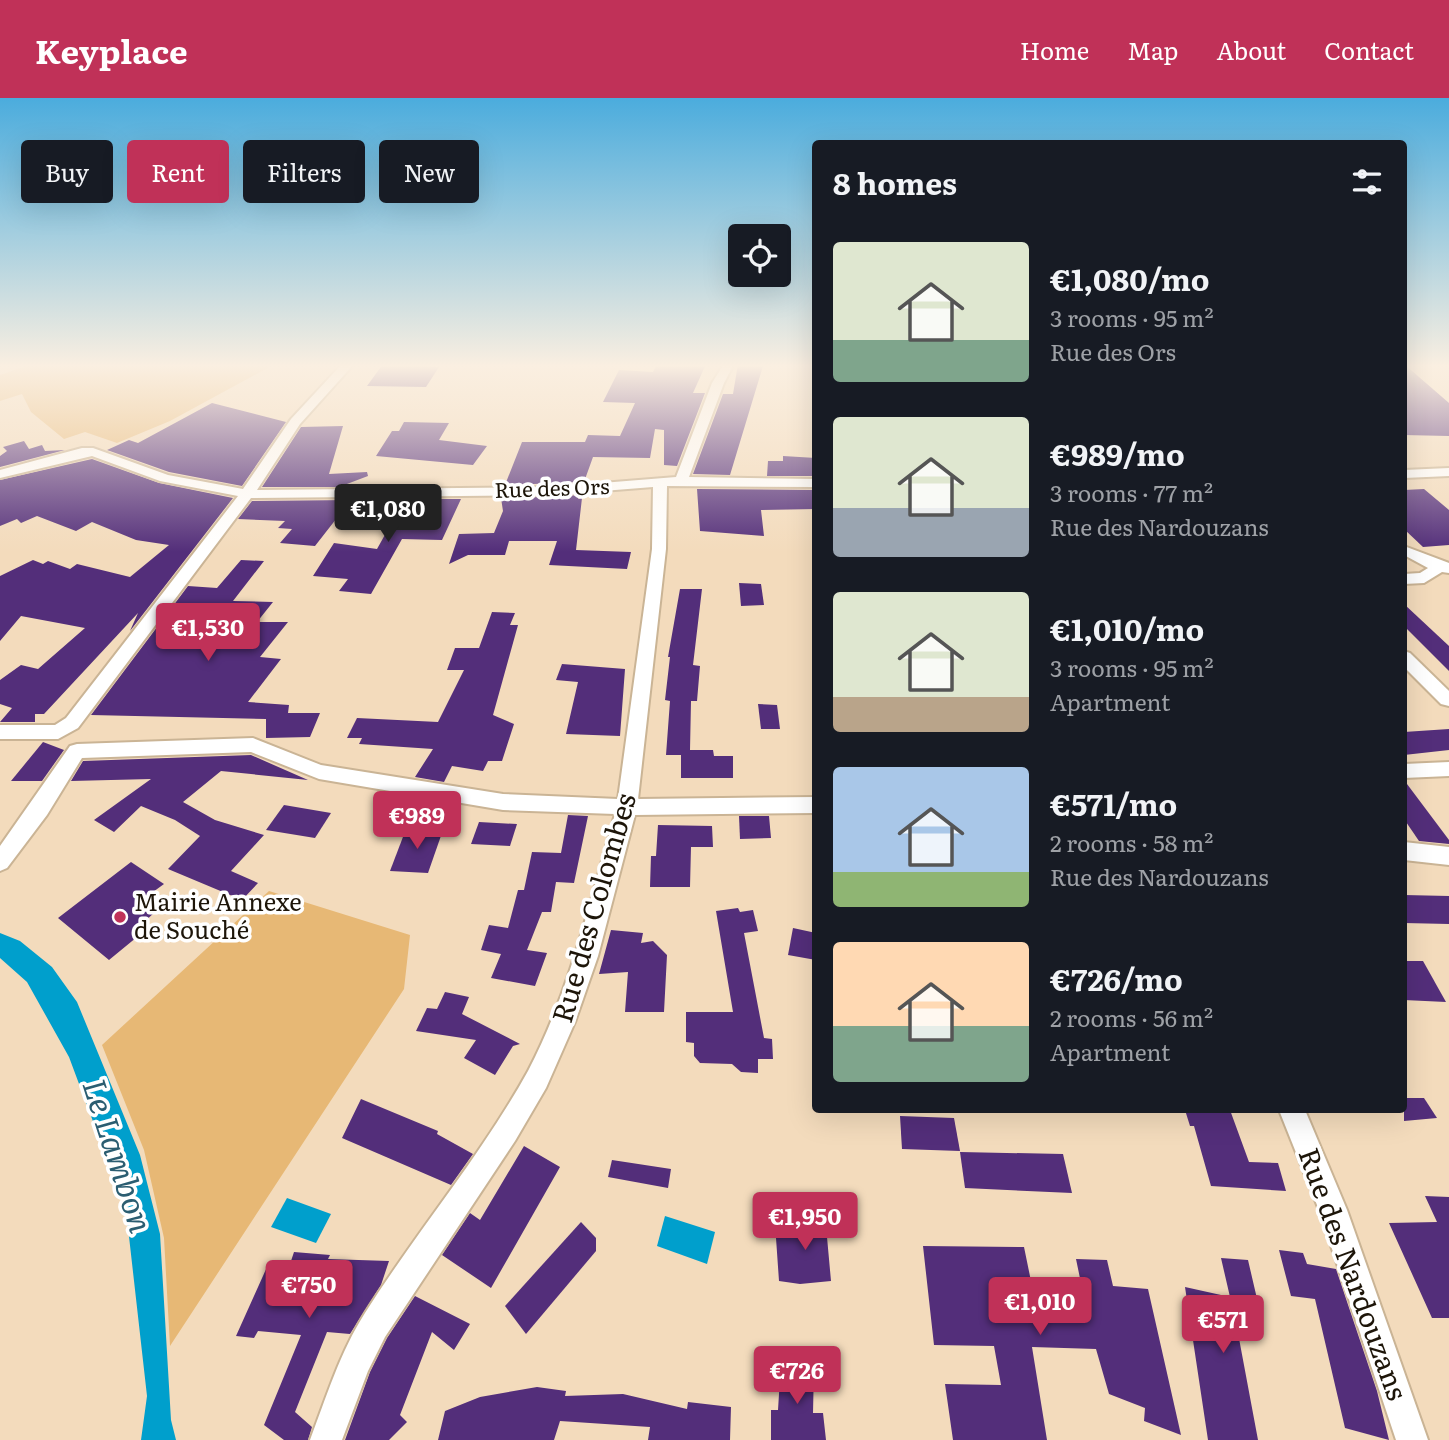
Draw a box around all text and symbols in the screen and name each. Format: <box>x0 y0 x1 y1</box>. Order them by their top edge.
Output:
text: Keyplace <box>35 25 188 74</box>
text: Home <box>1020 32 1089 67</box>
text: Map <box>1127 32 1178 67</box>
text: About <box>1216 32 1286 67</box>
text: Contact <box>1324 32 1414 67</box>
chip: Buy <box>21 140 113 203</box>
chip: Rent <box>127 140 229 203</box>
chip: Filters <box>243 140 365 203</box>
chip: New <box>379 140 479 203</box>
text: 8 homes <box>833 160 957 204</box>
icon: filters <box>1348 163 1386 201</box>
map controls <box>728 224 791 287</box>
button: locate <box>728 224 791 287</box>
text: €1,080/mo <box>1050 256 1209 300</box>
icon: home <box>889 270 973 354</box>
text: 3 rooms · 95 m² <box>1050 300 1214 334</box>
text: Rue des Ors <box>1050 334 1176 368</box>
text: €989/mo <box>1050 431 1185 475</box>
icon: home <box>889 445 973 529</box>
street label: Rue des Ors <box>494 469 610 504</box>
text: 3 rooms · 77 m² <box>1050 475 1213 509</box>
pin: €1,080 <box>331 484 445 544</box>
text: €1,080 <box>351 490 425 524</box>
text: Rue des Nardouzans <box>1050 509 1269 543</box>
pin: €1,530 <box>151 603 265 663</box>
text: €1,010/mo <box>1050 606 1204 650</box>
text: €1,530 <box>172 609 244 643</box>
icon: home <box>889 620 973 704</box>
text: 3 rooms · 95 m² <box>1050 650 1214 684</box>
text: Apartment <box>1050 684 1170 718</box>
text: €571/mo <box>1050 781 1177 825</box>
street label: Rue des Colombes <box>539 788 645 1027</box>
pin: €989 <box>376 792 458 851</box>
icon: home <box>889 795 973 879</box>
text: €989 <box>389 797 445 831</box>
text: 2 rooms · 58 m² <box>1050 825 1213 859</box>
text: Rue des Nardouzans <box>1050 859 1269 893</box>
place label: Mairie Annexe de Souché <box>134 883 302 946</box>
marker: Mairie Annexe de Souché <box>112 909 128 925</box>
text: €726/mo <box>1050 956 1183 1000</box>
icon: home <box>889 970 973 1054</box>
text: 2 rooms · 56 m² <box>1050 1000 1213 1034</box>
text: Apartment <box>1050 1034 1170 1068</box>
water label: Le Lambon <box>72 1072 167 1238</box>
street label: Rue des Nardouzans <box>1290 1141 1420 1406</box>
pin: €1,950 <box>748 1192 862 1252</box>
text: €1,950 <box>769 1198 841 1232</box>
pin: €750 <box>268 1260 350 1320</box>
text: €750 <box>282 1266 336 1300</box>
pin: €1,010 <box>983 1278 1097 1337</box>
text: €1,010 <box>1005 1283 1075 1317</box>
pin: €571 <box>1182 1296 1264 1355</box>
text: €571 <box>1198 1301 1248 1335</box>
pin: €726 <box>756 1346 838 1406</box>
text: €726 <box>770 1352 824 1386</box>

